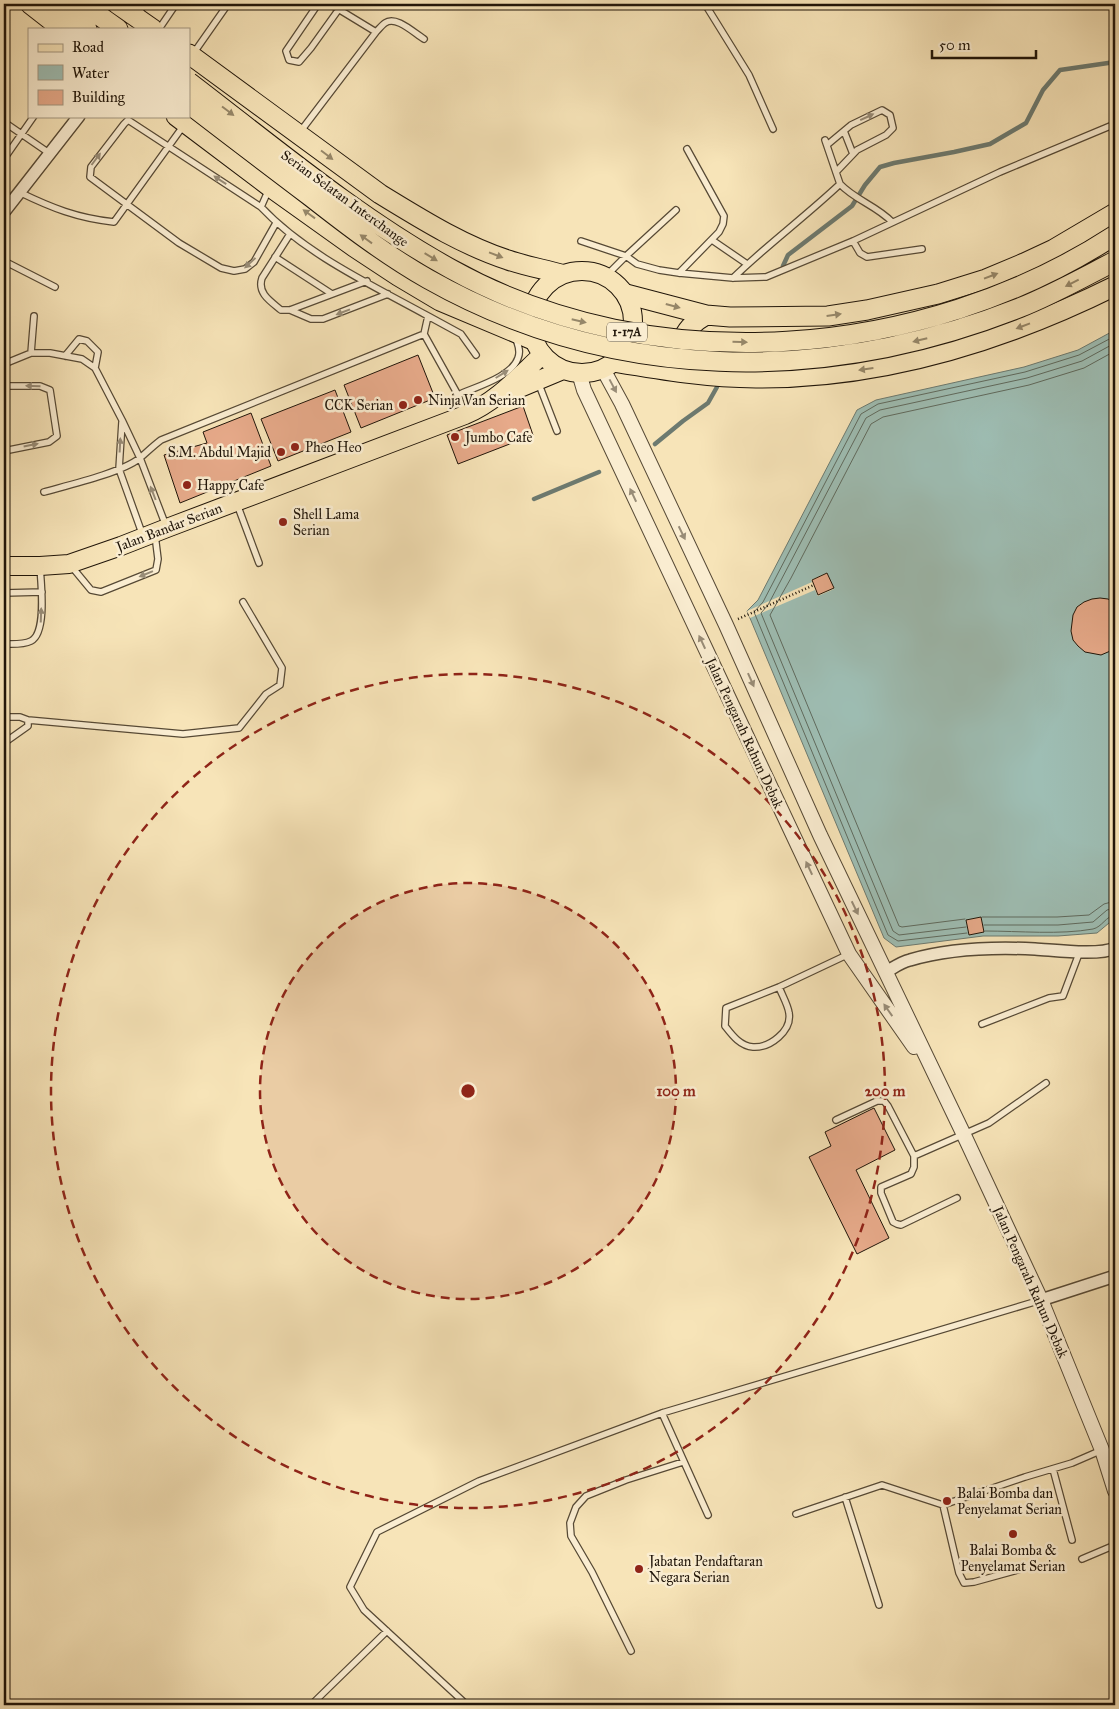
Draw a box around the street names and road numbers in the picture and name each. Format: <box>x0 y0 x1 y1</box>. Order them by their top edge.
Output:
street label: Serian Selatan Interchange <box>278 146 412 251</box>
road number: 1-17A <box>607 322 647 342</box>
street label: Jalan Bandar Serian <box>112 499 225 557</box>
street label: Jalan Pengarah Rahun Debak <box>700 653 787 812</box>
street label: Jalan Pengarah Rahun Debak <box>988 1202 1072 1362</box>

